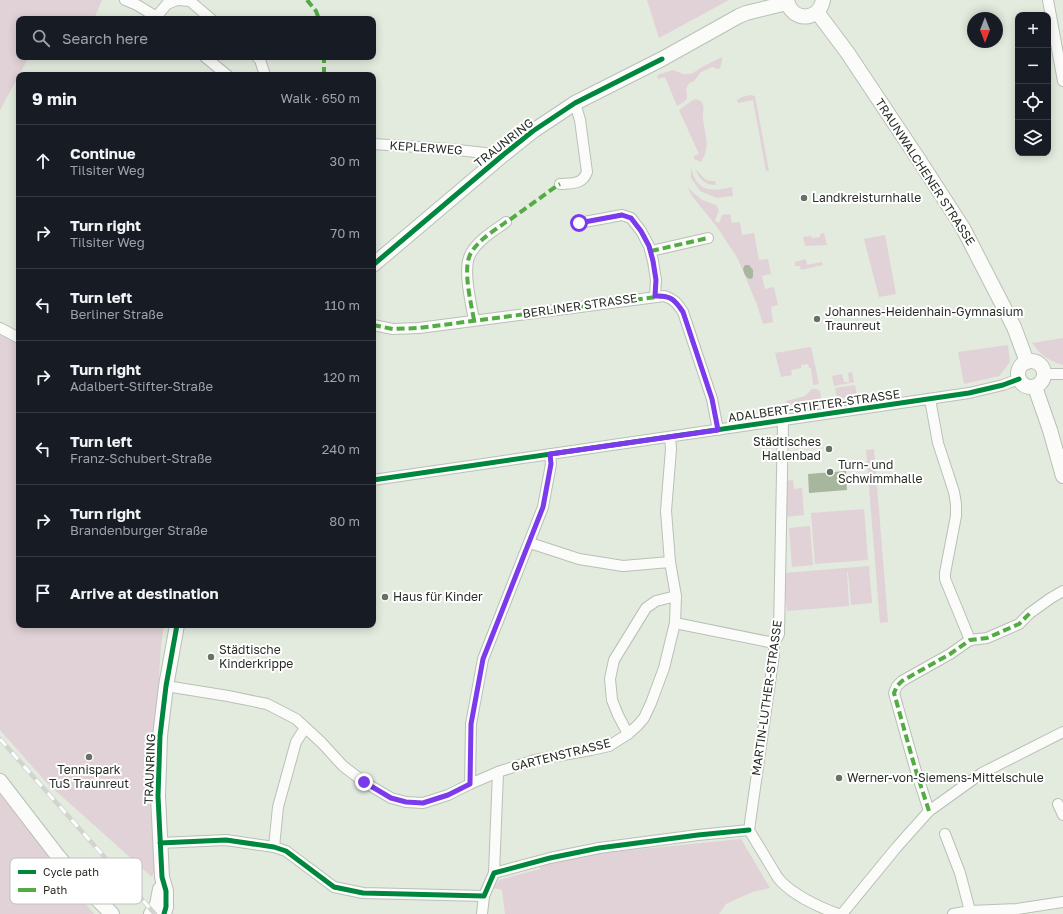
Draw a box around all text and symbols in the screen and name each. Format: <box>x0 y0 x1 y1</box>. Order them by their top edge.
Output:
north arrow <box>967 12 1003 48</box>
map controls <box>1015 12 1051 156</box>
button: + <box>1015 12 1051 48</box>
search box <box>16 16 376 60</box>
icon: search <box>30 27 52 49</box>
text: Search here <box>62 29 148 47</box>
button: − <box>1015 48 1051 84</box>
button: locate <box>1015 84 1051 120</box>
text: 9 min <box>32 88 77 109</box>
text: Walk · 650 m <box>281 90 360 106</box>
street label: TRAUNWALCHENER STRASSE <box>872 95 979 248</box>
street label: TRAUNRING <box>471 115 536 170</box>
button: layers <box>1015 120 1051 156</box>
street label: KEPLERWEG <box>389 137 463 158</box>
text: Continue <box>70 144 136 162</box>
icon: ahead <box>32 150 54 172</box>
text: 30 m <box>330 153 360 169</box>
text: Tilsiter Weg <box>70 162 145 178</box>
place label: Landkreisturnhalle <box>812 190 921 205</box>
marker: Landkreisturnhalle <box>799 193 809 203</box>
route start <box>570 214 588 232</box>
text: Turn right <box>70 216 141 234</box>
icon: right <box>32 222 54 244</box>
text: 70 m <box>330 225 360 241</box>
text: Tilsiter Weg <box>70 234 145 250</box>
text: Turn left <box>70 288 132 306</box>
street label: BERLINER STRASSE <box>522 290 638 321</box>
icon: left <box>32 294 54 316</box>
text: 110 m <box>325 297 360 313</box>
place label: Johannes-Heidenhain-Gymnasium Traunreut <box>825 304 1023 333</box>
text: Berliner Straße <box>70 306 163 322</box>
marker: Johannes-Heidenhain-Gymnasium Traunreut <box>812 314 822 324</box>
text: Turn right <box>70 360 141 378</box>
icon: right <box>32 366 54 388</box>
text: 120 m <box>323 369 360 385</box>
text: Adalbert-Stifter-Straße <box>70 378 213 394</box>
street label: ADALBERT-STIFTER-STRASSE <box>727 386 901 425</box>
text: Turn left <box>70 432 132 450</box>
place label: Städtisches Hallenbad <box>753 434 821 463</box>
icon: left <box>32 438 54 460</box>
text: 240 m <box>322 441 360 457</box>
marker: Städtisches Hallenbad <box>824 444 834 454</box>
text: Franz-Schubert-Straße <box>70 450 212 466</box>
place label: Turn- und Schwimmhalle <box>838 457 922 486</box>
marker: Turn- und Schwimmhalle <box>825 467 835 477</box>
text: Turn right <box>70 504 141 522</box>
icon: right <box>32 510 54 532</box>
text: 80 m <box>329 513 360 529</box>
text: Brandenburger Straße <box>70 522 208 538</box>
icon: arrive <box>32 582 54 604</box>
text: Arrive at destination <box>70 584 219 602</box>
place label: Haus für Kinder <box>393 589 483 604</box>
marker: Haus für Kinder <box>380 592 390 602</box>
street label: MARTIN-LUTHER-STRASSE <box>748 619 785 777</box>
place label: Städtische Kinderkrippe <box>219 642 293 671</box>
marker: Städtische Kinderkrippe <box>206 652 216 662</box>
street label: TRAUNRING <box>141 733 158 805</box>
street label: GARTENSTRASSE <box>510 735 612 774</box>
marker: Tennispark TuS Traunreut <box>84 752 94 762</box>
place label: Tennispark TuS Traunreut <box>49 762 129 791</box>
place label: Werner-von-Siemens-Mittelschule <box>847 770 1044 785</box>
route end <box>355 773 373 791</box>
marker: Werner-von-Siemens-Mittelschule <box>834 773 844 783</box>
legend <box>10 858 142 904</box>
text: Cycle path <box>43 865 99 878</box>
text: Path <box>43 883 67 896</box>

